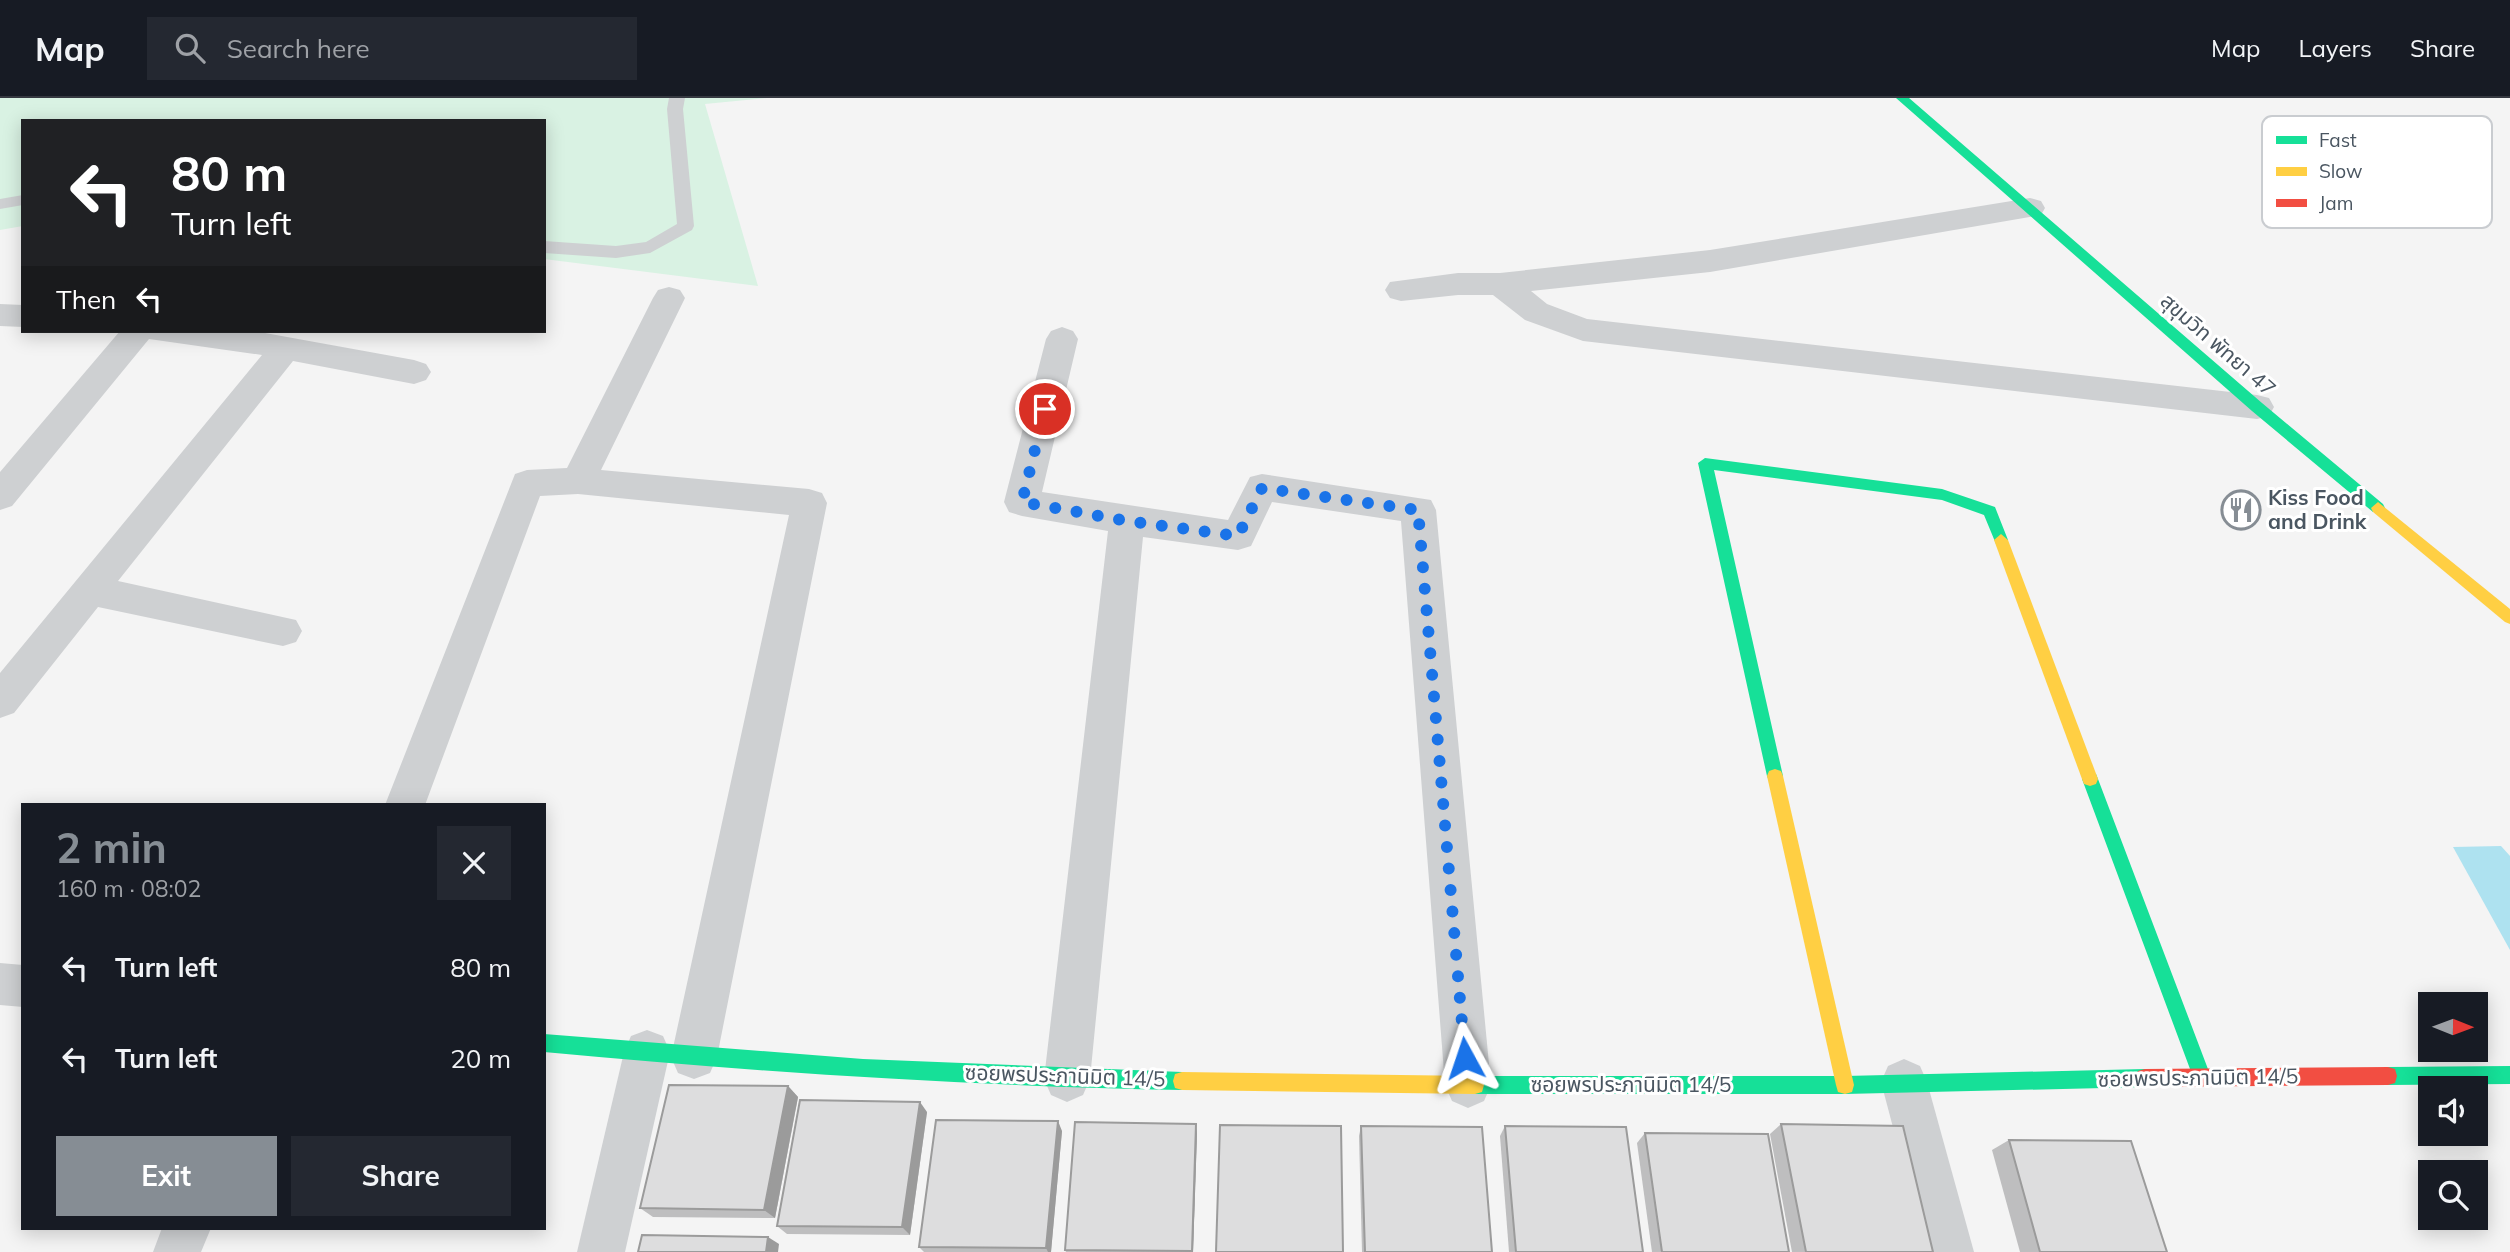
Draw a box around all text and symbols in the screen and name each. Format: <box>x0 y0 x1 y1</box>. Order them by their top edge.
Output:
search box <box>147 17 637 80</box>
text: Map <box>35 28 105 69</box>
icon: search <box>171 29 209 67</box>
text: Search here <box>227 32 370 65</box>
text: Map <box>2211 33 2260 63</box>
text: Layers <box>2298 33 2372 63</box>
text: Share <box>2410 33 2475 63</box>
legend <box>2262 116 2492 228</box>
text: Fast <box>2319 128 2357 152</box>
text: 80 m <box>171 142 287 203</box>
icon: left <box>56 147 147 238</box>
text: Slow <box>2319 159 2363 183</box>
text: Jam <box>2319 191 2353 215</box>
text: Turn left <box>171 203 291 243</box>
icon: left <box>130 280 168 318</box>
text: Then <box>56 283 116 316</box>
street label: สุขุมวิท พัทยา 47 <box>2155 287 2282 402</box>
pin <box>1015 379 1075 439</box>
icon: arrive <box>1026 390 1064 428</box>
place label: Kiss Food and Drink <box>2268 484 2367 534</box>
restaurant icon: Kiss Food and Drink <box>2220 489 2262 531</box>
text: 2 min <box>56 821 167 874</box>
button: close <box>437 826 511 900</box>
text: 160 m · 08:02 <box>56 874 201 903</box>
icon: left <box>56 949 94 987</box>
text: Turn left <box>115 951 217 984</box>
text: 80 m <box>450 951 511 984</box>
north arrow <box>2418 992 2488 1062</box>
map controls <box>2418 992 2488 1230</box>
position arrow <box>1428 1021 1502 1095</box>
icon: left <box>56 1040 94 1078</box>
text: Turn left <box>115 1042 217 1075</box>
text: 20 m <box>450 1042 511 1075</box>
street label: ซอยพรประภานิมิต 14/5 <box>964 1059 1166 1091</box>
street label: ซอยพรประภานิมิต 14/5 <box>2097 1062 2299 1092</box>
street label: ซอยพรประภานิมิต 14/5 <box>1531 1071 1731 1097</box>
button: sound <box>2418 1076 2488 1146</box>
button: Exit <box>56 1136 277 1216</box>
button: Share <box>291 1136 511 1216</box>
button: search <box>2418 1160 2488 1230</box>

